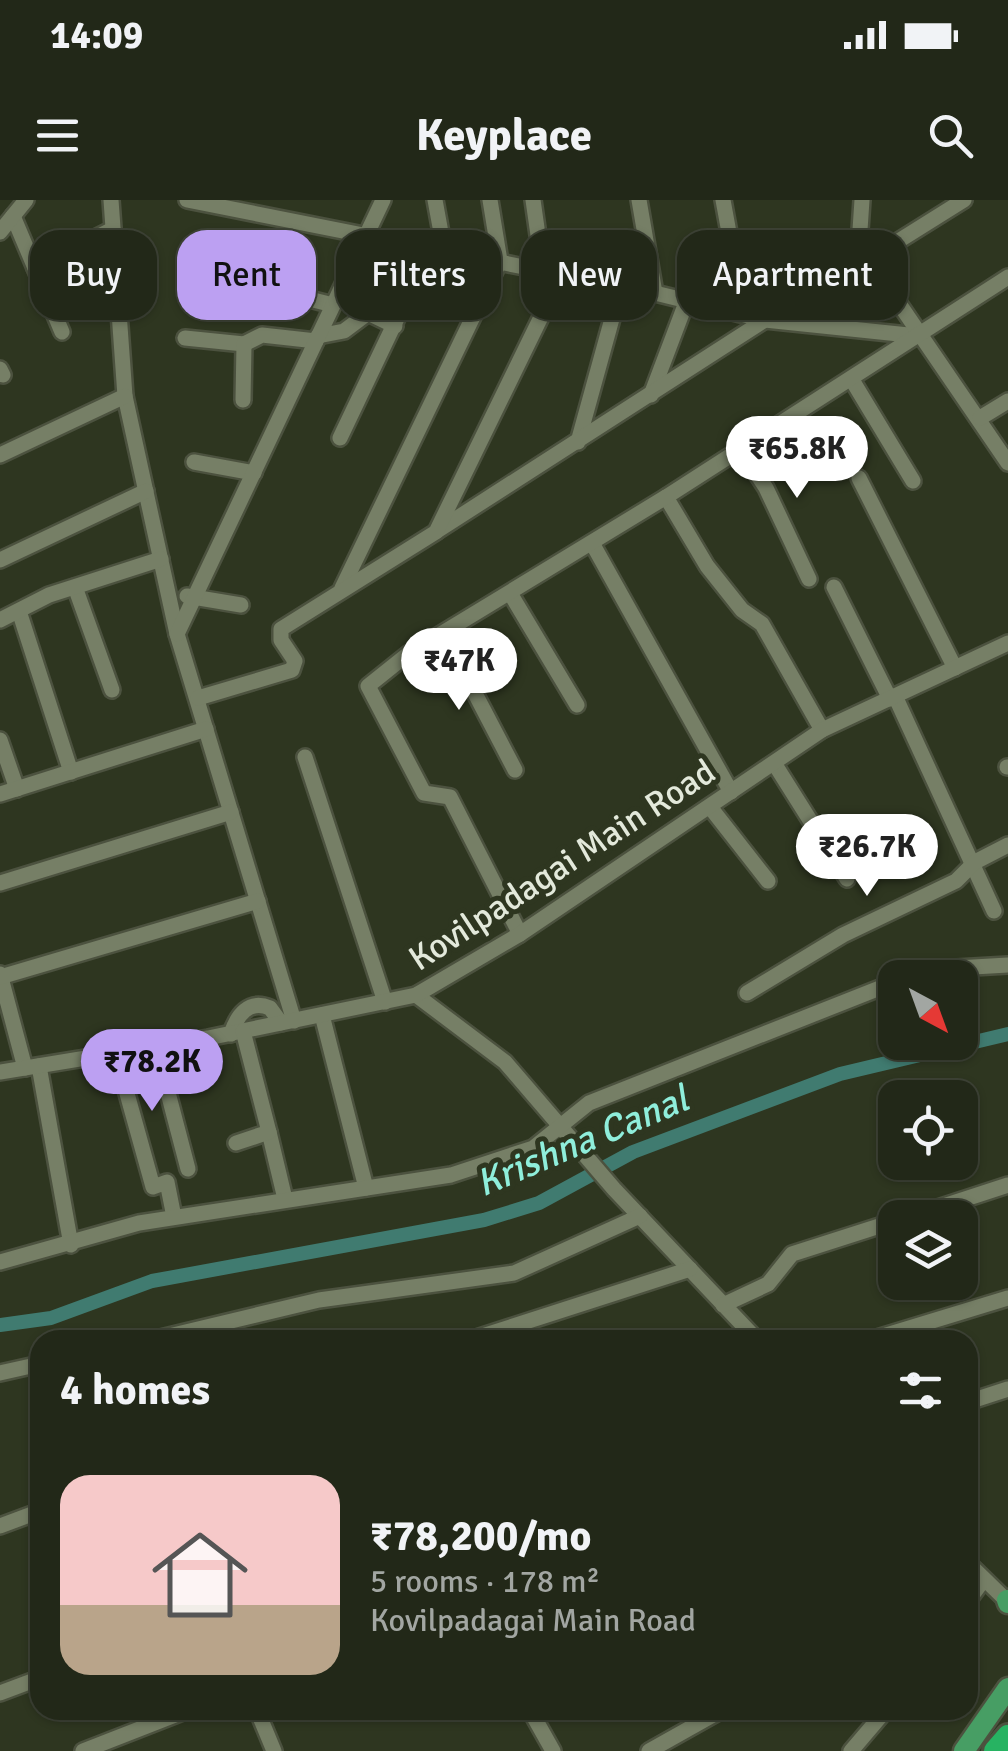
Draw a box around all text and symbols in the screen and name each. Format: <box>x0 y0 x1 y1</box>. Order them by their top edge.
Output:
text: 14:09 <box>50 12 143 59</box>
icon: menu <box>30 108 85 163</box>
text: Keyplace <box>416 108 592 163</box>
icon: search <box>923 108 978 163</box>
chip: Buy <box>30 230 157 320</box>
chip: Rent <box>177 230 316 320</box>
chip: Filters <box>336 230 501 320</box>
chip: New <box>521 230 657 320</box>
chip: Apartment <box>677 230 908 320</box>
pin: ₹65.8K <box>716 416 878 501</box>
text: ₹65.8K <box>748 429 846 468</box>
pin: ₹47K <box>400 628 518 713</box>
text: ₹47K <box>423 641 495 680</box>
street label: Kovilpadagai Main Road <box>401 750 723 980</box>
pin: ₹26.7K <box>786 814 948 899</box>
text: ₹26.7K <box>818 827 916 866</box>
north arrow <box>878 960 978 1060</box>
map controls <box>878 960 978 1300</box>
pin: ₹78.2K <box>71 1029 233 1114</box>
text: ₹78.2K <box>103 1042 201 1081</box>
water label: Krishna Canal <box>469 1074 698 1207</box>
button: locate <box>878 1080 978 1180</box>
button: layers <box>878 1200 978 1300</box>
icon: filters <box>893 1363 948 1418</box>
text: 4 homes <box>60 1365 210 1416</box>
text: ₹78,200/mo <box>370 1511 591 1562</box>
icon: home <box>140 1515 260 1635</box>
text: 5 rooms · 178 m² <box>370 1562 600 1601</box>
text: Kovilpadagai Main Road <box>370 1601 696 1640</box>

